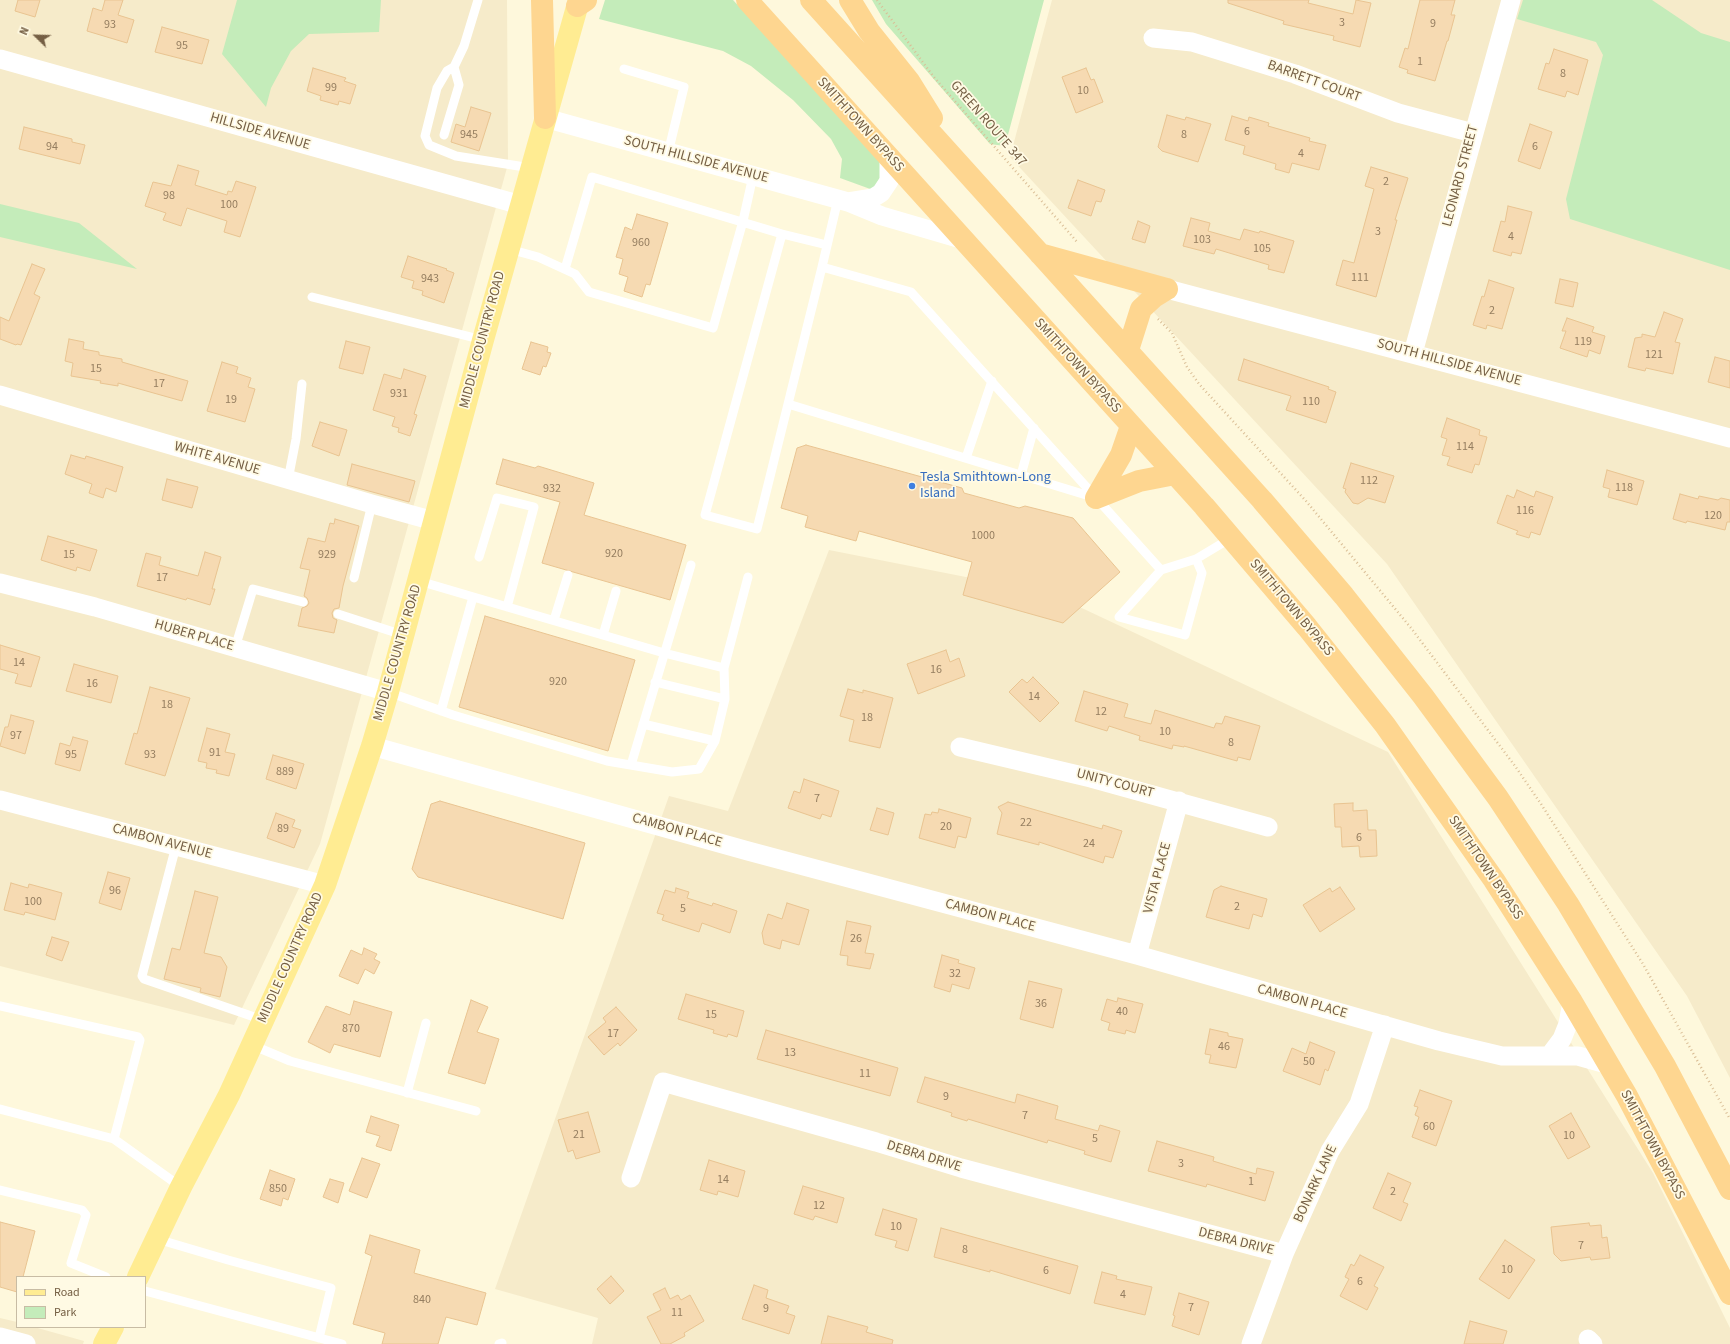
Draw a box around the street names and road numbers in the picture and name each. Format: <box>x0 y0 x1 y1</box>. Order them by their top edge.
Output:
street label: BARRETT COURT <box>1265 57 1363 107</box>
street label: SMITHTOWN BYPASS <box>813 74 907 176</box>
street label: GREEN ROUTE 347 <box>946 78 1030 170</box>
street label: HILLSIDE AVENUE <box>208 110 312 154</box>
street label: LEONARD STREET <box>1439 123 1483 229</box>
street label: SOUTH HILLSIDE AVENUE <box>622 133 770 187</box>
street label: MIDDLE COUNTRY ROAD <box>457 270 509 410</box>
street label: SMITHTOWN BYPASS <box>1030 315 1124 417</box>
street label: SOUTH HILLSIDE AVENUE <box>1375 336 1523 390</box>
street label: WHITE AVENUE <box>172 439 262 479</box>
street label: SMITHTOWN BYPASS <box>1245 556 1337 660</box>
street label: MIDDLE COUNTRY ROAD <box>370 583 426 723</box>
street label: HUBER PLACE <box>152 617 236 655</box>
street label: UNITY COURT <box>1074 766 1156 802</box>
street label: CAMBON PLACE <box>630 810 724 852</box>
street label: SMITHTOWN BYPASS <box>1444 813 1526 923</box>
street label: CAMBON AVENUE <box>110 821 214 863</box>
street label: VISTA PLACE <box>1140 841 1176 915</box>
street label: MIDDLE COUNTRY ROAD <box>255 890 327 1026</box>
street label: CAMBON PLACE <box>943 896 1037 936</box>
street label: CAMBON PLACE <box>1255 981 1349 1023</box>
street label: SMITHTOWN BYPASS <box>1616 1087 1688 1203</box>
street label: DEBRA DRIVE <box>885 1138 963 1176</box>
street label: BONARK LANE <box>1291 1142 1341 1226</box>
street label: DEBRA DRIVE <box>1196 1224 1276 1260</box>

